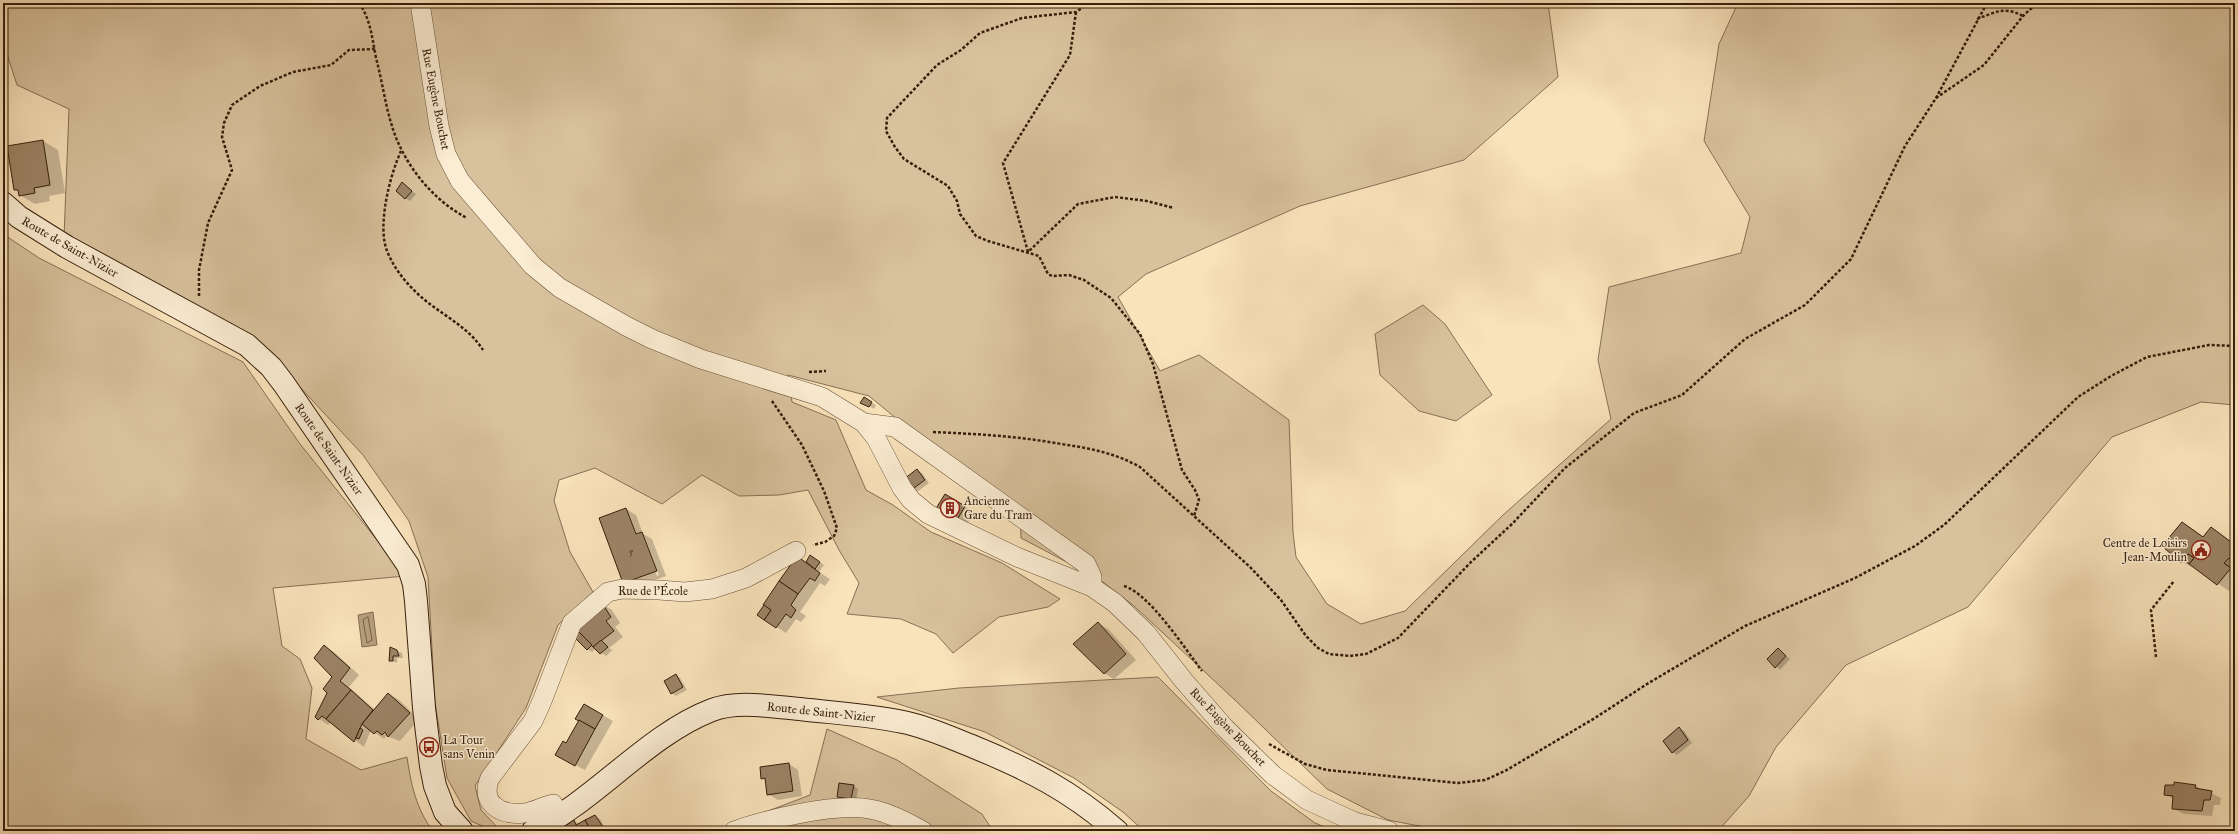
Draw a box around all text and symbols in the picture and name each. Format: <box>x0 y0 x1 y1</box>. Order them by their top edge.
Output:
street label: Rue Eugène Bouchet <box>418 47 453 152</box>
street label: Route de Saint-Nizier <box>19 214 121 281</box>
street label: Route de Saint-Nizier <box>292 400 366 498</box>
place label: Ancienne Gare du Tram <box>963 494 1032 522</box>
building icon: Ancienne Gare du Tram <box>939 497 961 519</box>
place label: Centre de Loisirs Jean-Moulin <box>2103 536 2188 565</box>
public building icon: Centre de Loisirs Jean-Moulin <box>2190 539 2212 561</box>
house number: 5 <box>629 546 634 558</box>
street label: Rue de l'École <box>618 582 688 598</box>
street label: Rue Eugène Bouchet <box>1186 685 1269 770</box>
street label: Route de Saint-Nizier <box>766 699 876 725</box>
place label: La Tour sans Venin <box>443 733 495 761</box>
bus stop icon: La Tour sans Venin <box>418 736 440 758</box>

